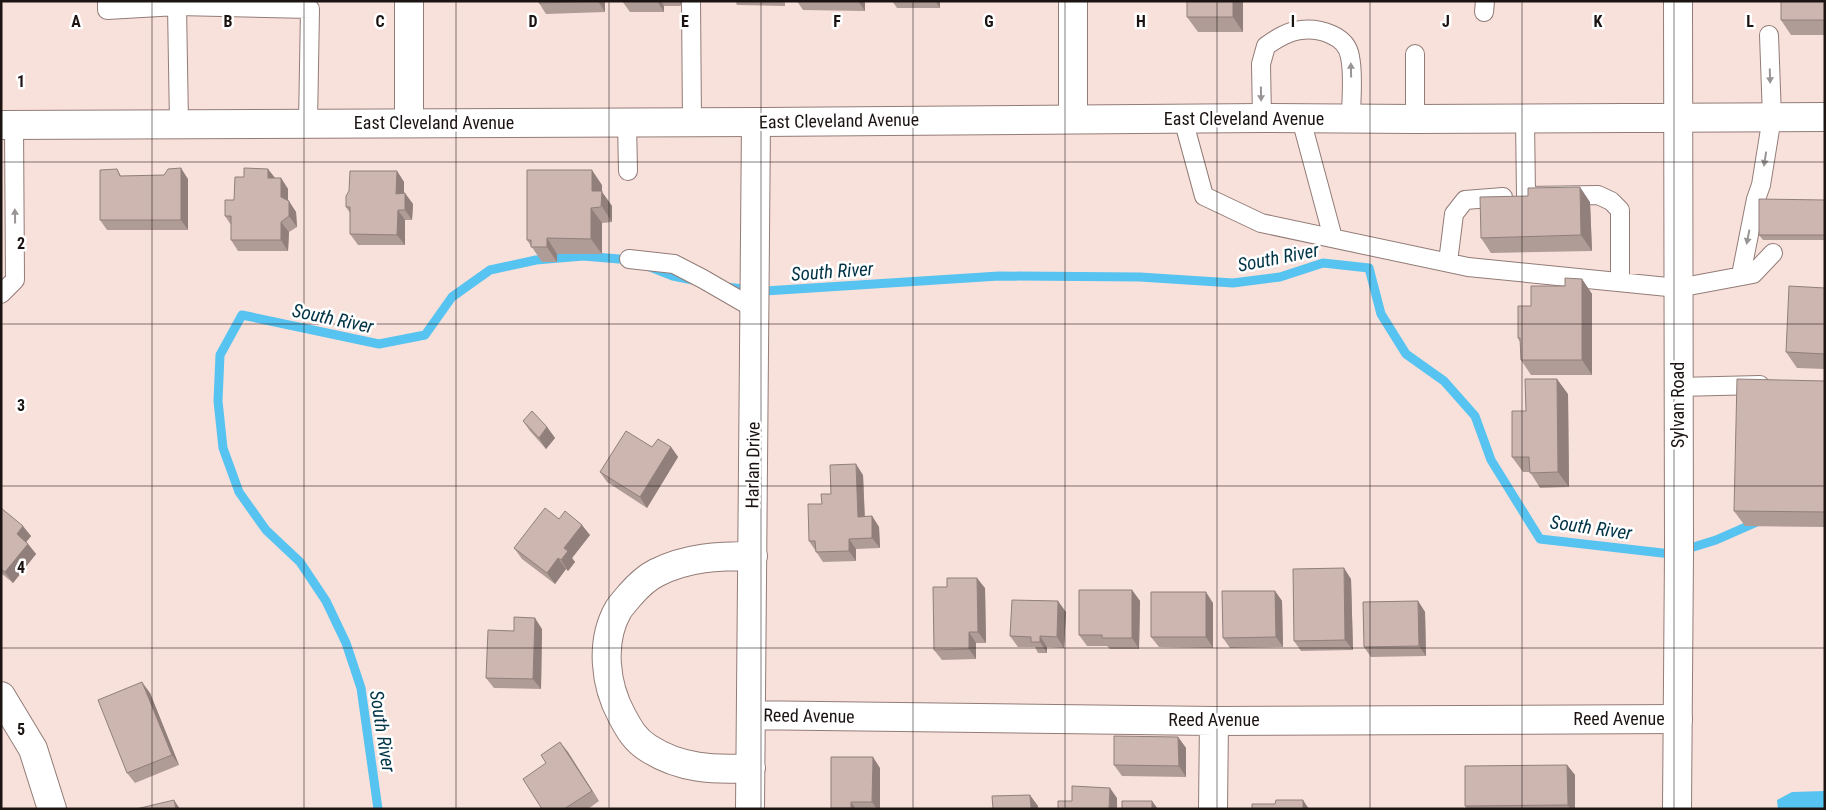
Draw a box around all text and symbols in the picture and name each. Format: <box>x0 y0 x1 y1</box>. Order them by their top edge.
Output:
text: A <box>71 12 81 31</box>
text: B <box>224 12 233 31</box>
text: C <box>375 12 385 31</box>
text: D <box>528 12 538 31</box>
text: E <box>681 12 689 31</box>
text: F <box>833 12 841 31</box>
text: G <box>984 12 994 31</box>
text: H <box>1136 12 1146 31</box>
text: I <box>1291 12 1295 31</box>
text: J <box>1442 12 1450 31</box>
text: K <box>1594 12 1603 31</box>
text: L <box>1746 12 1754 31</box>
one-way arrow <box>1347 62 1355 78</box>
one-way arrow <box>1766 69 1774 85</box>
text: 1 <box>17 72 25 91</box>
one-way arrow <box>1257 86 1265 102</box>
street label: East Cleveland Avenue <box>1164 108 1324 129</box>
street label: East Cleveland Avenue <box>759 109 919 132</box>
street label: East Cleveland Avenue <box>354 112 514 133</box>
one-way arrow <box>1761 151 1769 167</box>
one-way arrow <box>11 208 19 224</box>
one-way arrow <box>1744 230 1752 246</box>
text: 2 <box>17 234 25 253</box>
water label: South River <box>1235 238 1321 277</box>
water label: South River <box>790 257 874 286</box>
water label: South River <box>290 299 376 338</box>
street label: Sylvan Road <box>1667 362 1688 448</box>
text: 3 <box>17 396 25 415</box>
street label: Harlan Drive <box>741 421 764 509</box>
water label: South River <box>1549 510 1634 545</box>
text: 4 <box>17 558 25 577</box>
water label: South River <box>365 689 400 774</box>
street label: Reed Avenue <box>763 704 855 727</box>
street label: Reed Avenue <box>1573 708 1665 729</box>
street label: Reed Avenue <box>1168 709 1260 730</box>
text: 5 <box>17 720 25 739</box>

